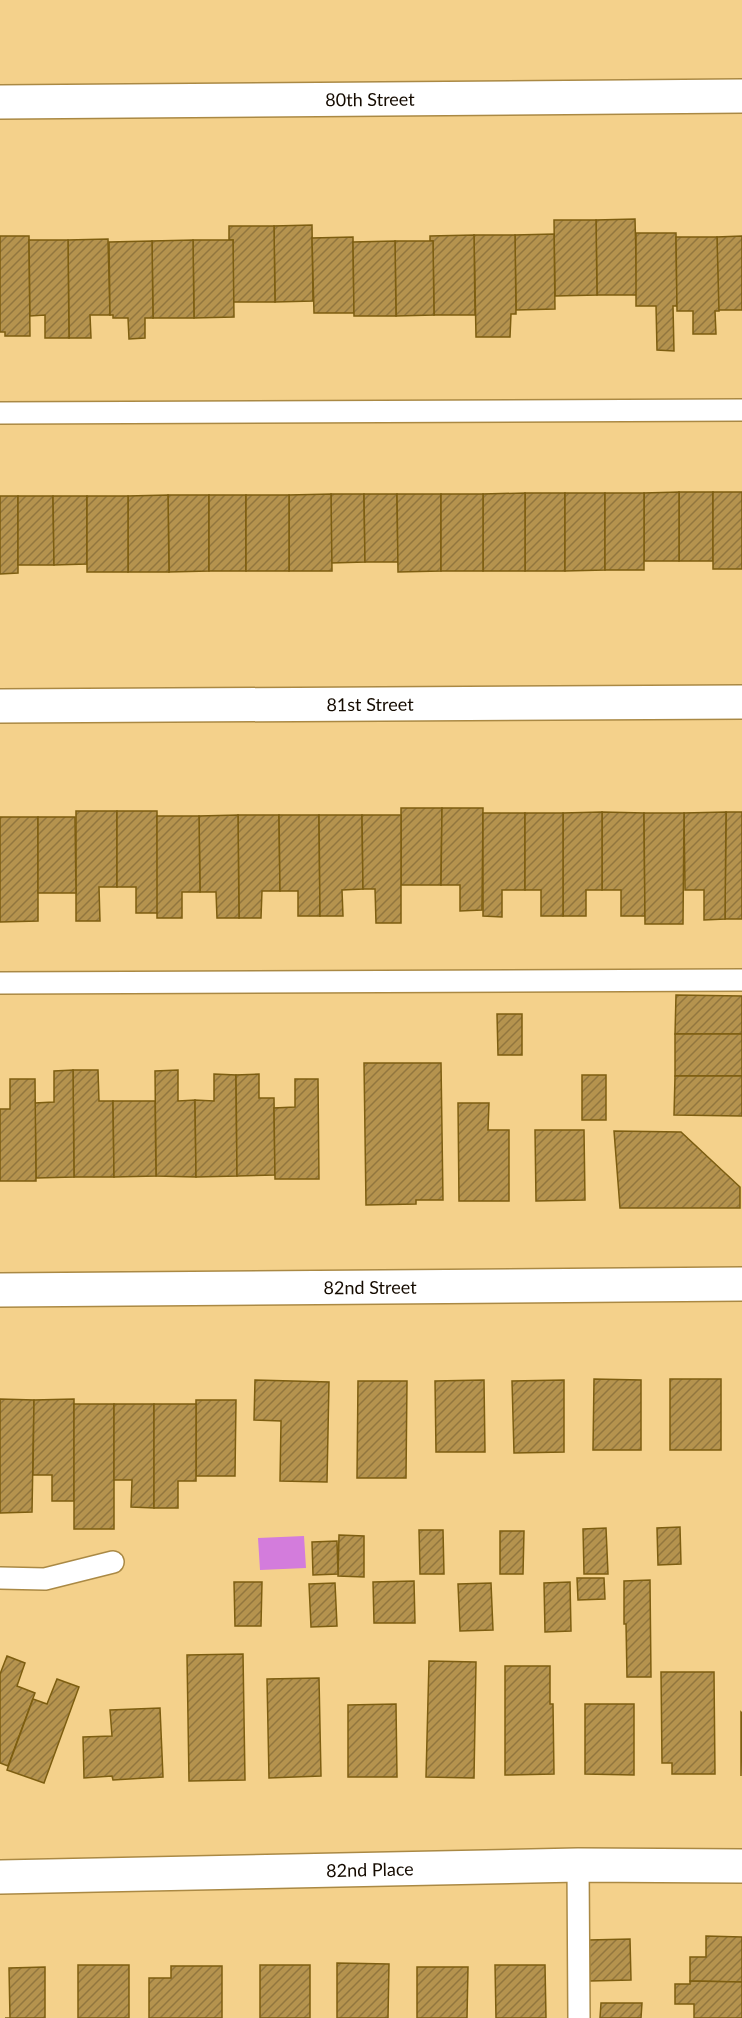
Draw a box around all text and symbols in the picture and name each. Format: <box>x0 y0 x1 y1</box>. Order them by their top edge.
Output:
street label: 80th Street <box>325 88 415 110</box>
street label: 81st Street <box>326 693 414 715</box>
street label: 82nd Street <box>323 1276 417 1298</box>
street label: 82nd Place <box>326 1857 414 1881</box>

